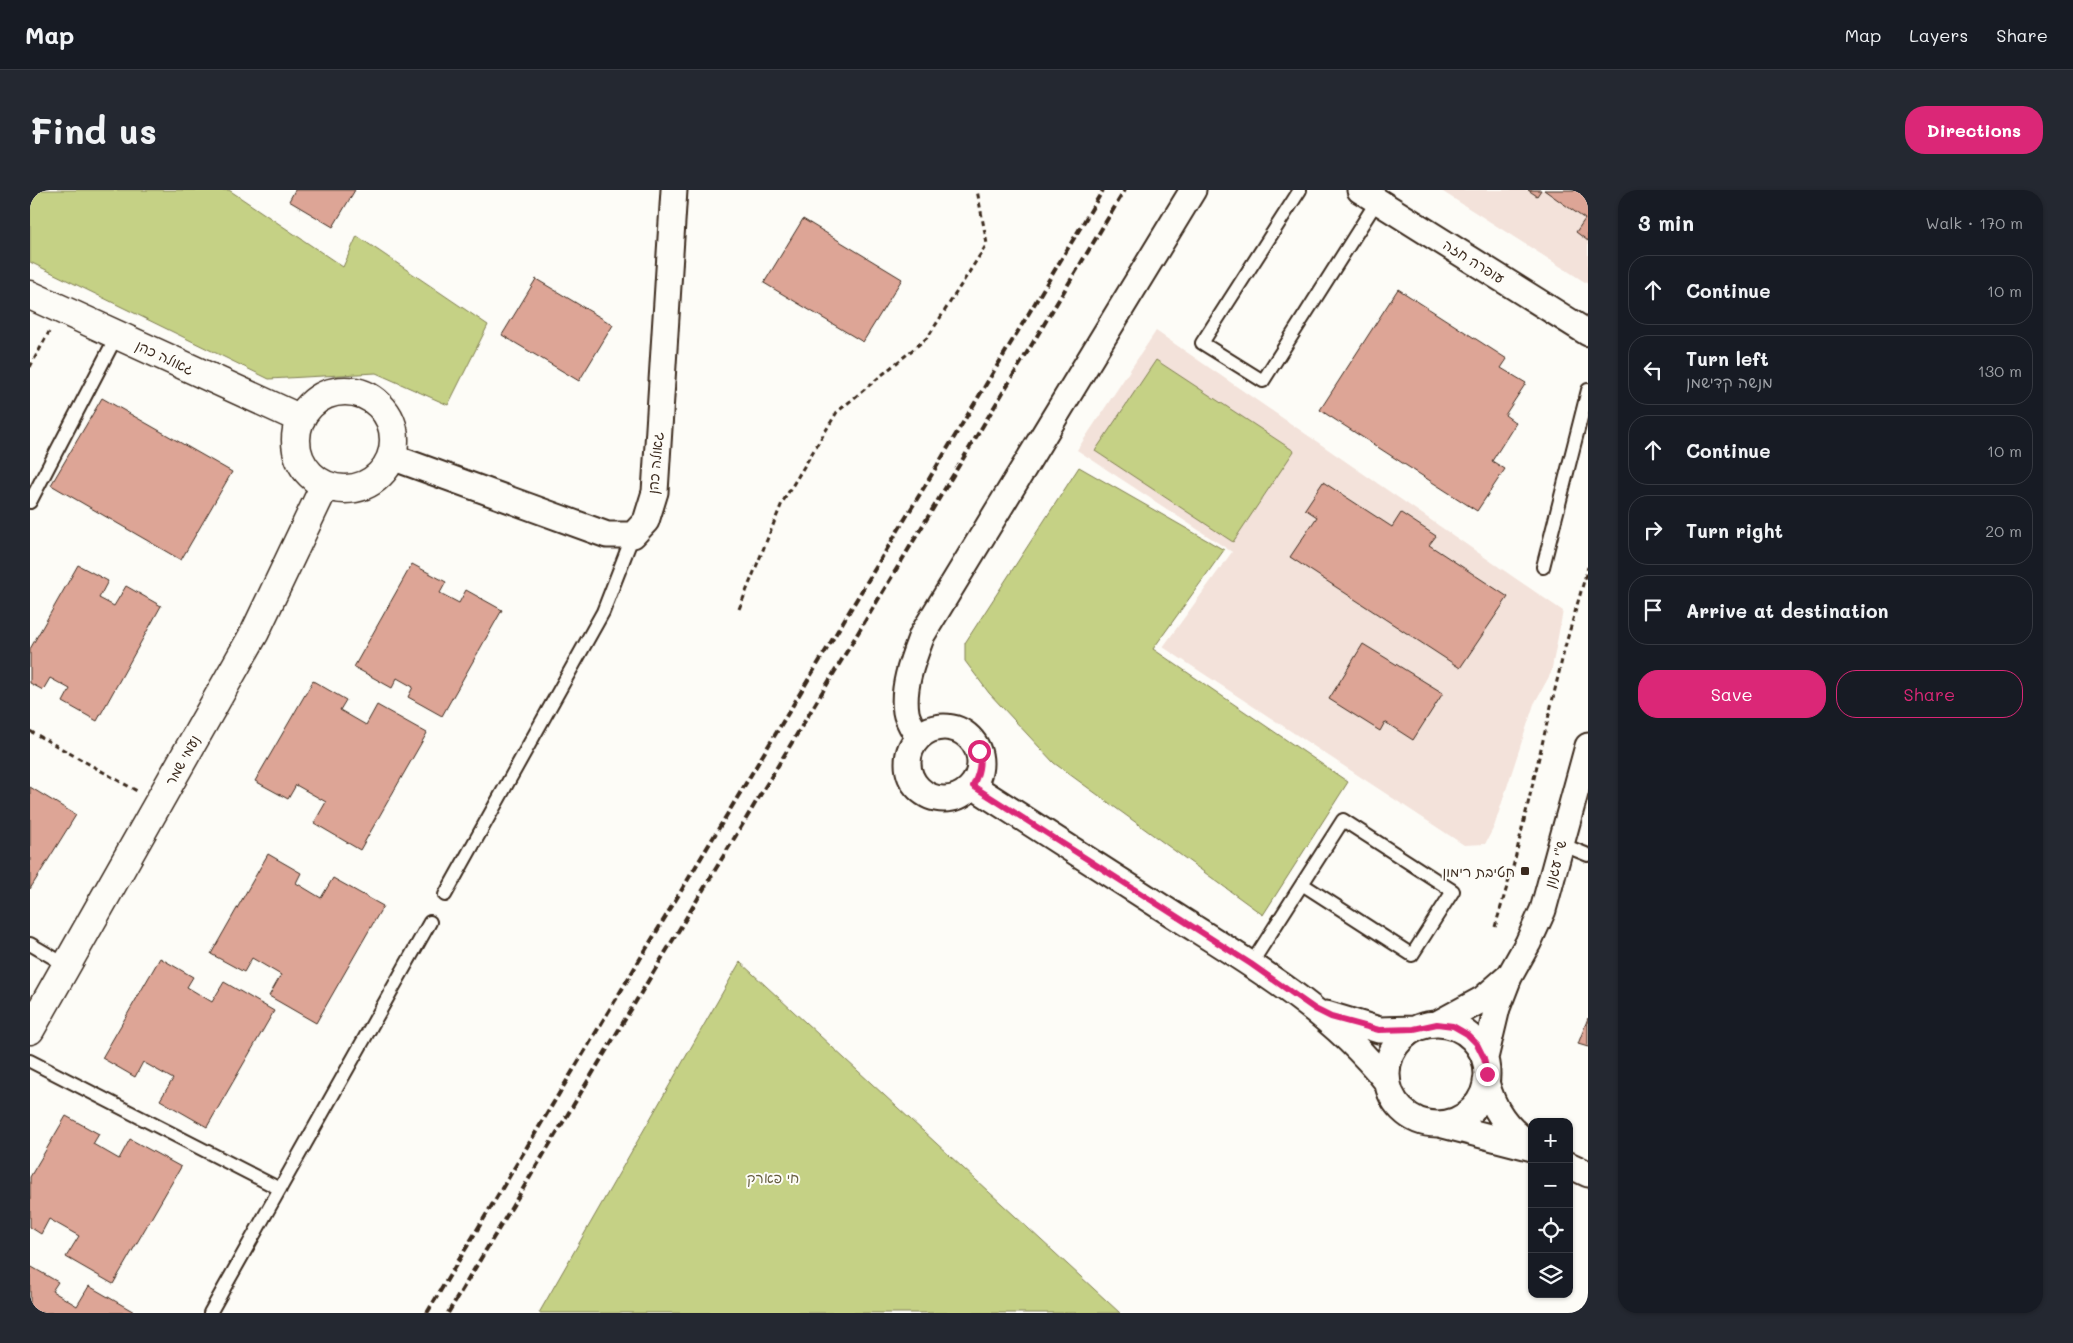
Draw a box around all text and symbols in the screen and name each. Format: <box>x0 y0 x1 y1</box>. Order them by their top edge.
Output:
text: Map <box>25 19 74 50</box>
text: Map <box>1845 23 1881 47</box>
text: Layers <box>1909 23 1968 47</box>
text: Share <box>1996 23 2048 47</box>
button: Directions <box>1905 106 2043 154</box>
text: Find us <box>30 107 157 153</box>
text: 3 min <box>1638 209 1694 236</box>
text: Walk · 170 m <box>1925 212 2023 233</box>
street label: עופרה חזה <box>1440 235 1508 287</box>
icon: ahead <box>1639 276 1667 304</box>
text: Continue <box>1686 278 1771 303</box>
text: 10 m <box>1987 280 2022 301</box>
street label: גאולה כהן <box>133 335 198 379</box>
text: Turn left <box>1686 346 1769 371</box>
icon: left <box>1639 356 1667 384</box>
text: 130 m <box>1978 360 2022 381</box>
text: מנשה קדישמן <box>1686 371 1773 392</box>
street label: גאולה כהן <box>643 431 667 495</box>
icon: ahead <box>1639 436 1667 464</box>
text: Continue <box>1686 438 1771 463</box>
text: 10 m <box>1987 440 2022 461</box>
icon: right <box>1639 516 1667 544</box>
text: Turn right <box>1686 518 1783 543</box>
text: 20 m <box>1985 520 2022 541</box>
icon: arrive <box>1639 596 1667 624</box>
text: Arrive at destination <box>1686 598 1889 623</box>
button: Save <box>1638 670 1826 718</box>
button: Share <box>1836 670 2023 718</box>
street label: נעמי שמר <box>160 731 204 789</box>
route start <box>968 740 991 763</box>
street label: ש"י עגנון <box>1539 838 1571 890</box>
place label: חטיבת רימון <box>1442 862 1515 881</box>
marker: חטיבת רימון <box>1519 865 1531 877</box>
route end <box>1476 1063 1499 1086</box>
map controls <box>1528 1118 1573 1298</box>
button: + <box>1528 1118 1573 1163</box>
button: − <box>1528 1163 1573 1208</box>
park label: חי פארק <box>747 1168 799 1187</box>
button: locate <box>1528 1208 1573 1253</box>
button: layers <box>1528 1253 1573 1298</box>

